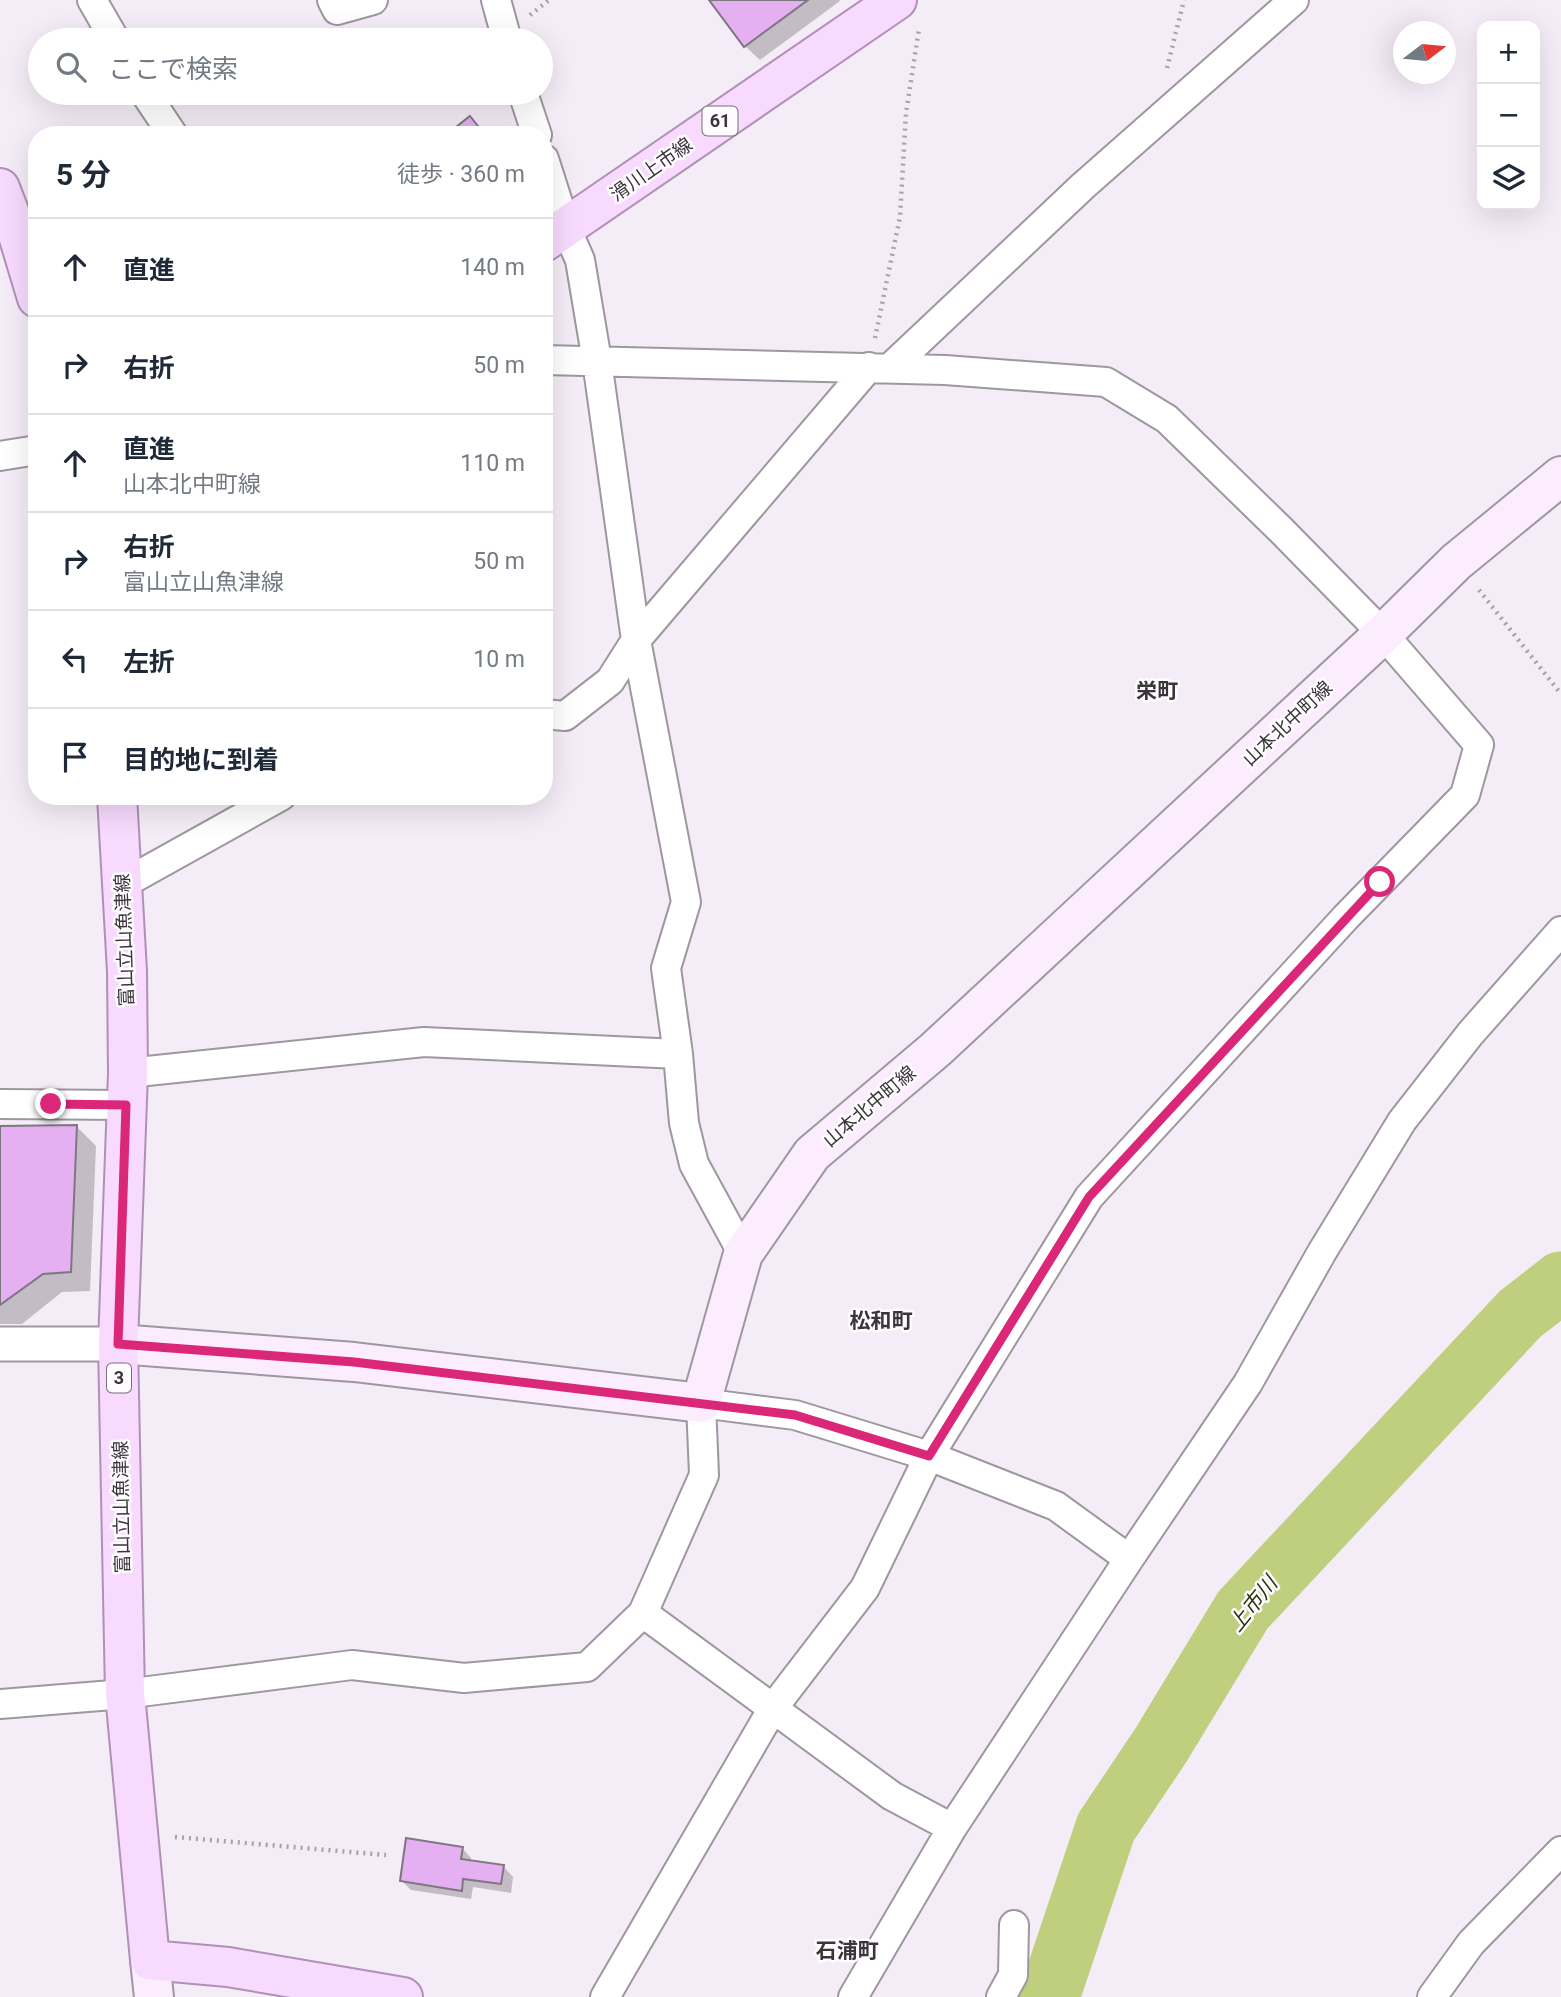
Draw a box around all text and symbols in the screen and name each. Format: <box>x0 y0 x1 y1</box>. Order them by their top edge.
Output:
north arrow <box>1393 21 1456 84</box>
map controls <box>1477 21 1540 210</box>
button: + <box>1477 21 1540 84</box>
search box <box>28 28 553 105</box>
icon: search <box>52 48 90 86</box>
text: ここで検索 <box>108 54 238 84</box>
button: − <box>1477 84 1540 147</box>
road number: 61 <box>702 106 738 136</box>
street label: 滑川上市線 <box>606 133 697 206</box>
button: layers <box>1477 147 1540 210</box>
text: 5 分 <box>56 157 111 192</box>
text: 徒歩 · 360 m <box>397 161 525 188</box>
icon: ahead <box>56 248 94 286</box>
text: 140 m <box>460 254 525 281</box>
text: 直進 <box>123 255 175 285</box>
icon: right <box>56 346 94 384</box>
text: 50 m <box>473 352 525 379</box>
text: 右折 <box>123 353 175 383</box>
text: 直進 <box>123 434 175 464</box>
icon: ahead <box>56 444 94 482</box>
text: 110 m <box>460 450 525 477</box>
text: 山本北中町線 <box>123 471 261 498</box>
text: 右折 <box>123 532 175 562</box>
icon: right <box>56 542 94 580</box>
text: 50 m <box>473 548 525 575</box>
text: 富山立山魚津線 <box>123 569 284 596</box>
icon: left <box>56 640 94 678</box>
text: 10 m <box>473 646 525 673</box>
text: 左折 <box>123 647 175 677</box>
street label: 山本北中町線 <box>1238 676 1337 771</box>
district label: 栄町 <box>1136 679 1178 703</box>
icon: arrive <box>56 738 94 776</box>
text: 目的地に到着 <box>123 745 279 775</box>
route start <box>1364 866 1395 897</box>
street label: 富山立山魚津線 <box>111 873 138 1007</box>
street label: 山本北中町線 <box>818 1061 920 1152</box>
route end <box>35 1088 66 1119</box>
district label: 松和町 <box>850 1309 913 1333</box>
road number: 3 <box>107 1364 131 1392</box>
street label: 富山立山魚津線 <box>109 1440 134 1574</box>
water label: 上市川 <box>1224 1570 1283 1636</box>
district label: 石浦町 <box>816 1939 879 1963</box>

